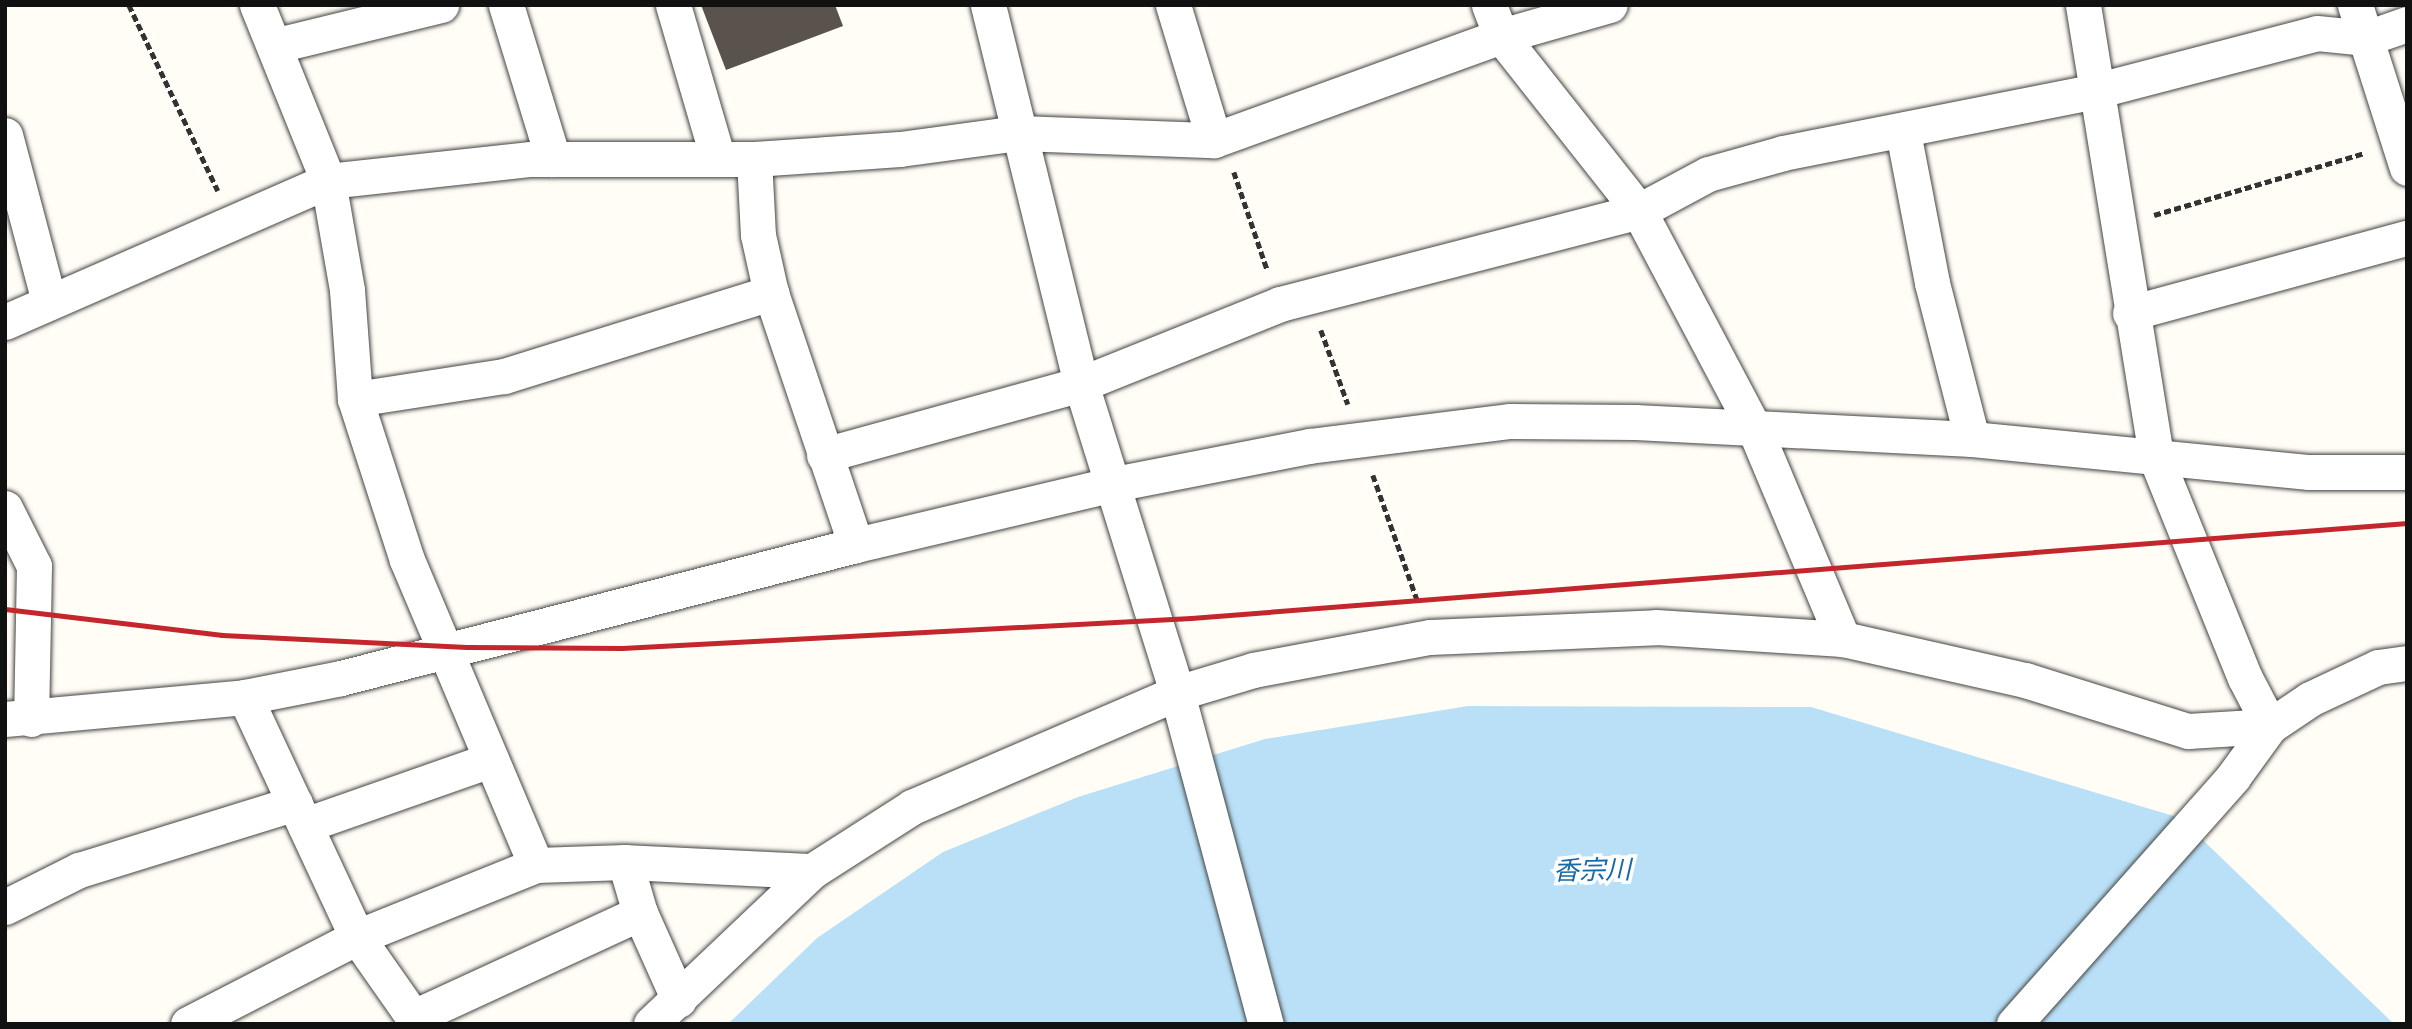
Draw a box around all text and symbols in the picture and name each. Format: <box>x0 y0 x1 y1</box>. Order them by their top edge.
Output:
water label: 香宗川 <box>1553 854 1631 886</box>

